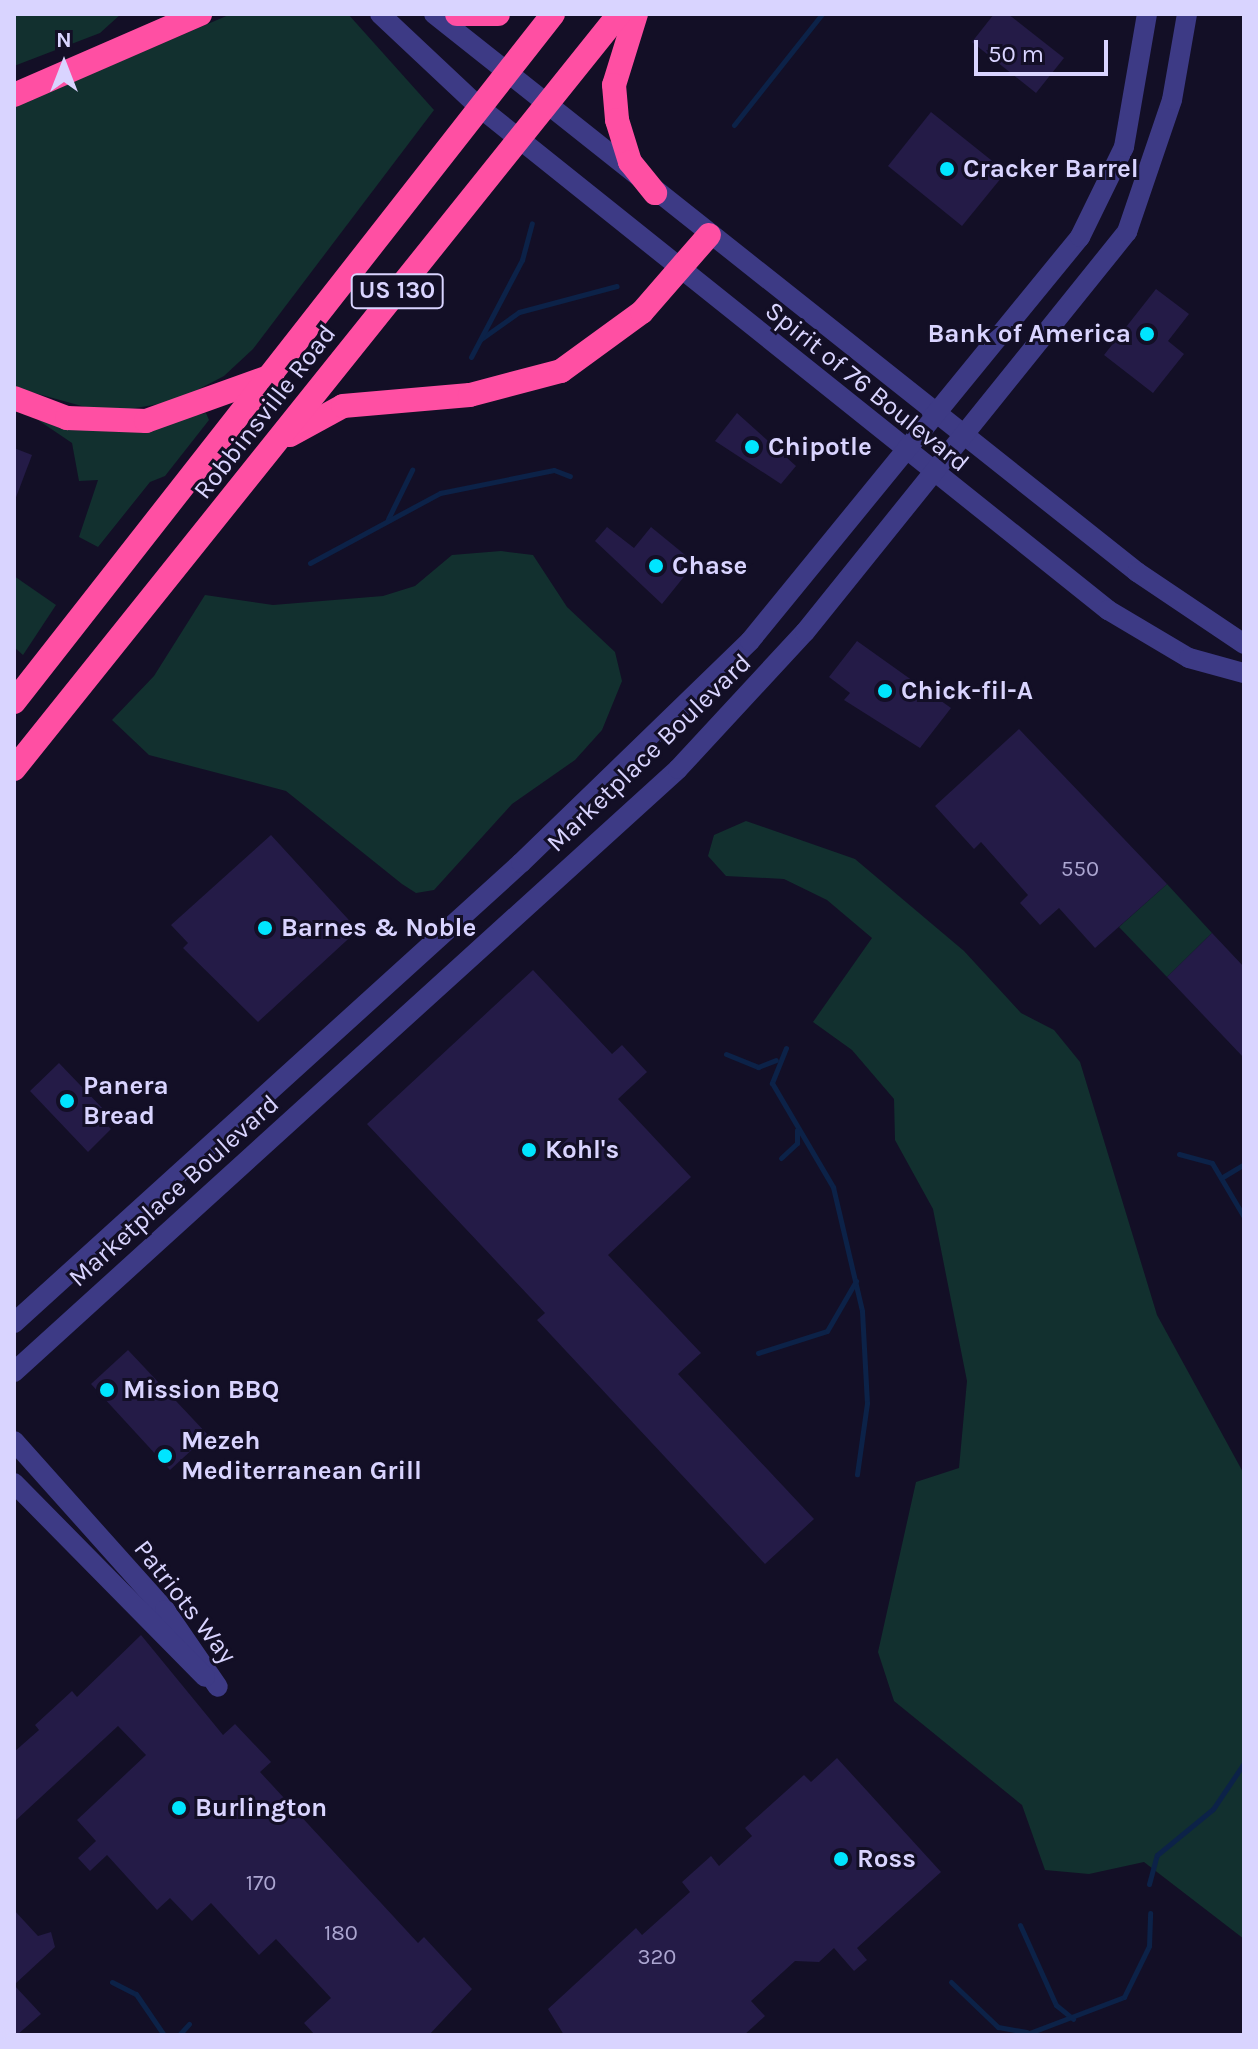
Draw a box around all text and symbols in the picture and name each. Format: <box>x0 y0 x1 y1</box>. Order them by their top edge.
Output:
north arrow <box>24 24 104 104</box>
scale bar <box>978 24 1112 74</box>
text: N <box>56 27 72 53</box>
text: 50 m <box>988 40 1044 68</box>
place label: Cracker Barrel <box>963 153 1139 185</box>
marker: Cracker Barrel <box>938 160 956 178</box>
road number: US 130 <box>349 271 445 311</box>
street label: Spirit of 76 Boulevard <box>759 295 975 479</box>
place label: Bank of America <box>928 318 1131 350</box>
street label: Robbinsville Road <box>187 319 343 505</box>
marker: Bank of America <box>1138 325 1156 343</box>
place label: Chipotle <box>768 431 872 463</box>
marker: Chipotle <box>743 438 761 456</box>
place label: Chase <box>672 550 747 582</box>
marker: Chase <box>647 557 665 575</box>
street label: Marketplace Boulevard <box>540 647 758 859</box>
place label: Chick-fil-A <box>901 675 1033 707</box>
marker: Chick-fil-A <box>876 682 894 700</box>
house number: 550 <box>1061 857 1099 883</box>
place label: Barnes & Noble <box>281 912 476 944</box>
marker: Barnes & Noble <box>256 919 274 937</box>
place label: Panera Bread <box>83 1070 169 1132</box>
street label: Marketplace Boulevard <box>62 1088 286 1294</box>
marker: Panera Bread <box>58 1092 76 1110</box>
place label: Kohl's <box>545 1134 619 1166</box>
marker: Kohl's <box>520 1141 538 1159</box>
place label: Mission BBQ <box>123 1374 279 1406</box>
marker: Mission BBQ <box>98 1381 116 1399</box>
place label: Mezeh Mediterranean Grill <box>181 1425 422 1486</box>
marker: Mezeh Mediterranean Grill <box>156 1447 174 1465</box>
street label: Patriots Way <box>127 1534 243 1670</box>
place label: Burlington <box>195 1792 327 1824</box>
marker: Burlington <box>170 1799 188 1817</box>
place label: Ross <box>857 1843 916 1875</box>
marker: Ross <box>832 1850 850 1868</box>
house number: 170 <box>246 1871 276 1897</box>
house number: 180 <box>324 1921 358 1947</box>
house number: 320 <box>638 1945 676 1971</box>

